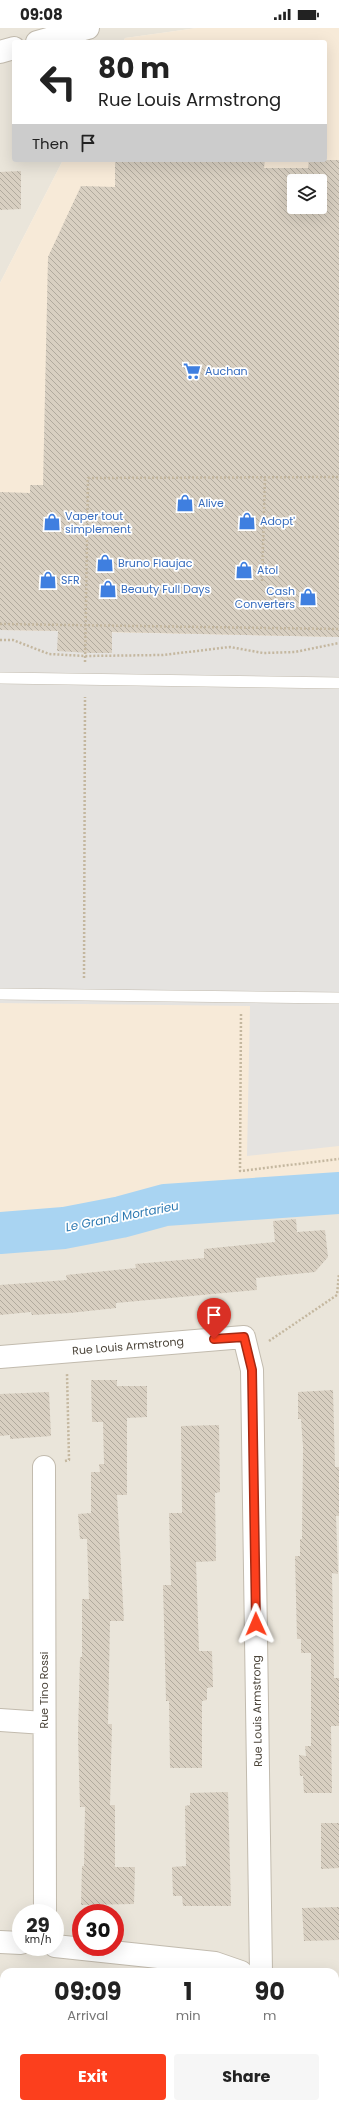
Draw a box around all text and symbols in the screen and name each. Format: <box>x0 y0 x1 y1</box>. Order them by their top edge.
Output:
text: 09:08 <box>20 4 63 25</box>
text: 80 m <box>98 49 170 88</box>
icon: left <box>32 56 84 108</box>
text: Rue Louis Armstrong <box>98 87 281 112</box>
icon: arrive <box>77 132 99 154</box>
text: Then <box>32 133 69 154</box>
map controls <box>287 174 327 214</box>
button: layers <box>287 174 327 214</box>
supermarket icon: Auchan <box>182 361 202 381</box>
place label: Auchan <box>205 363 248 379</box>
shop icon: Alive <box>175 493 195 513</box>
place label: Alive <box>198 495 224 511</box>
place label: Vaper tout simplement <box>65 508 131 537</box>
shop icon: Adopt' <box>237 511 257 531</box>
shop icon: Vaper tout simplement <box>42 512 62 532</box>
place label: Adopt' <box>260 513 295 529</box>
shop icon: Bruno Flaujac <box>95 553 115 573</box>
place label: Bruno Flaujac <box>118 555 193 571</box>
shop icon: Atol <box>234 560 254 580</box>
place label: Atol <box>257 562 278 578</box>
shop icon: SFR <box>38 570 58 590</box>
place label: SFR <box>61 572 80 588</box>
shop icon: Beauty Full Days <box>98 579 118 599</box>
place label: Beauty Full Days <box>121 581 211 597</box>
place label: Cash Converters <box>235 583 295 612</box>
shop icon: Cash Converters <box>298 587 318 607</box>
water label: Le Grand Mortarieu <box>64 1197 180 1235</box>
pin <box>197 1298 231 1339</box>
icon: arrive <box>203 1304 225 1326</box>
street label: Rue Louis Armstrong <box>72 1333 184 1359</box>
position arrow <box>235 1603 277 1645</box>
street label: Rue Tino Rossi <box>36 1651 52 1729</box>
street label: Rue Louis Armstrong <box>248 1655 266 1767</box>
speed limit sign: 30 <box>72 1904 124 1956</box>
text: 29 <box>26 1911 50 1939</box>
text: km/h <box>25 1932 51 1947</box>
text: 09:09 <box>54 1975 122 2008</box>
text: 1 <box>184 1975 193 2008</box>
text: 90 <box>255 1975 285 2008</box>
text: Arrival <box>67 2006 108 2025</box>
text: min <box>176 2006 201 2025</box>
text: m <box>263 2006 276 2025</box>
button: Exit <box>20 2054 166 2100</box>
button: Share <box>174 2054 319 2100</box>

